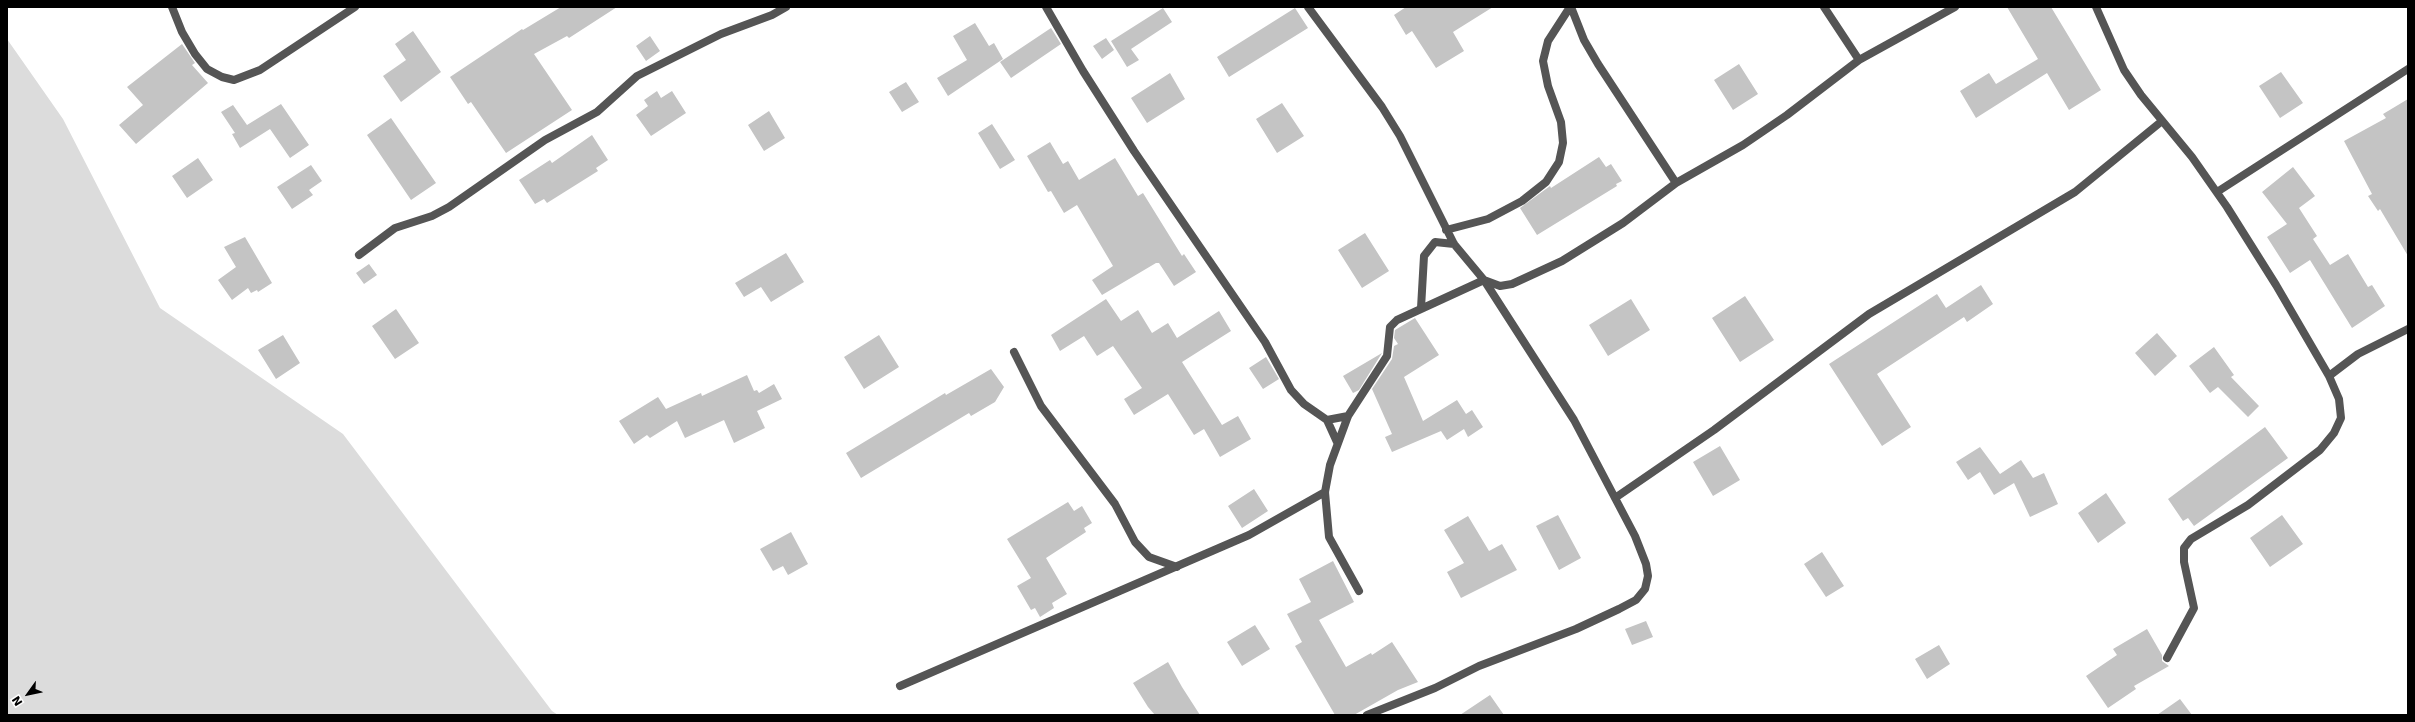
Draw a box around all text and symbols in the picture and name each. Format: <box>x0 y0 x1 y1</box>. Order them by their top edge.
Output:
north arrow <box>8 674 48 714</box>
text: N <box>10 693 25 708</box>

